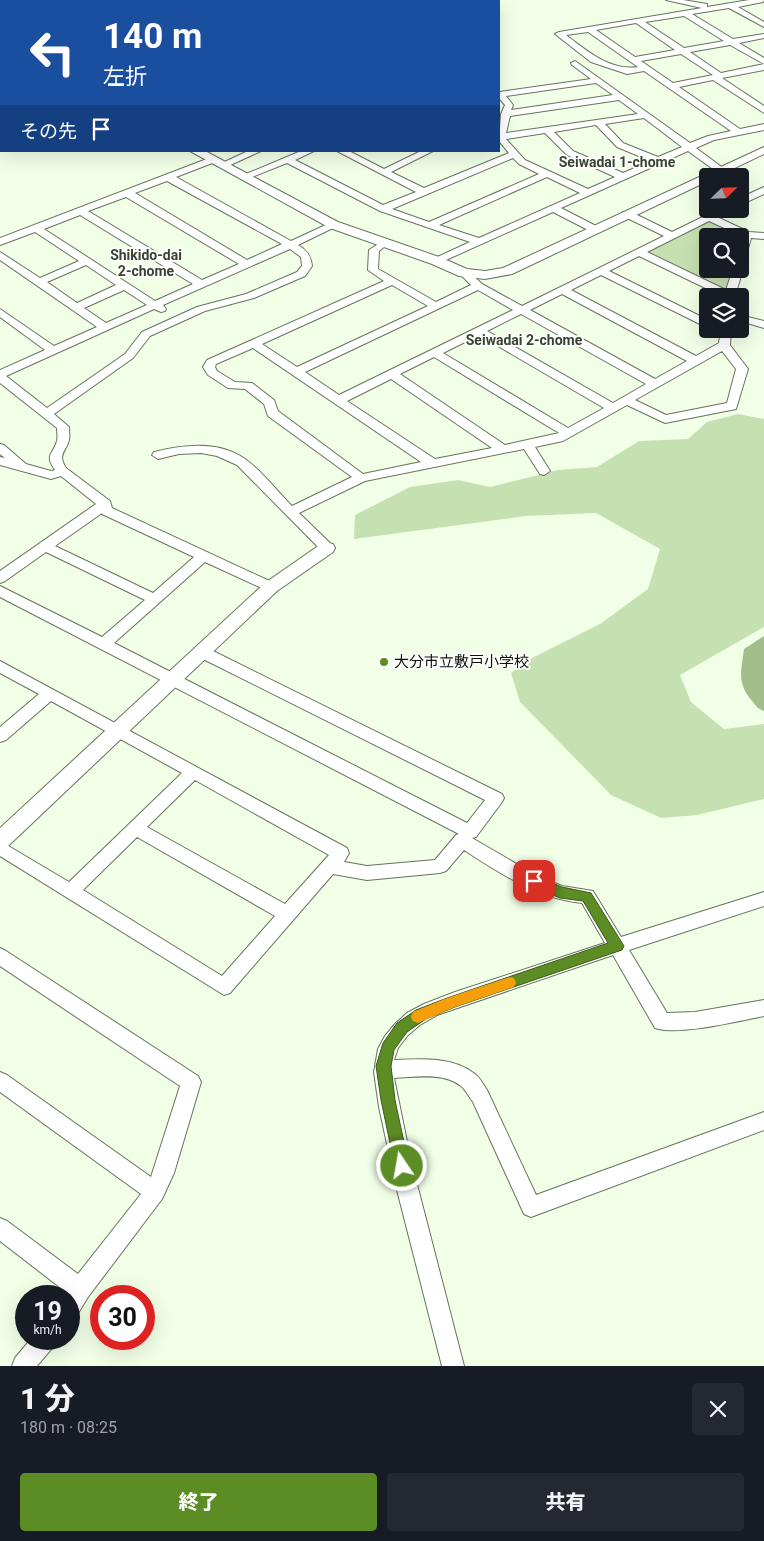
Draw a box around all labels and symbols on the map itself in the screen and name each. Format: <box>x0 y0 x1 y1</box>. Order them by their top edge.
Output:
district label: Seiwadai 1-chome <box>559 154 676 170</box>
north arrow <box>699 168 749 218</box>
district label: Shikido-dai 2-chome <box>110 247 182 279</box>
district label: Seiwadai 2-chome <box>466 332 583 348</box>
place label: 大分市立敷戸小学校 <box>394 653 529 671</box>
marker: 大分市立敷戸小学校 <box>378 656 390 668</box>
pin <box>513 860 555 902</box>
position arrow <box>375 1139 427 1191</box>
speed limit sign: 30 <box>90 1285 155 1350</box>

